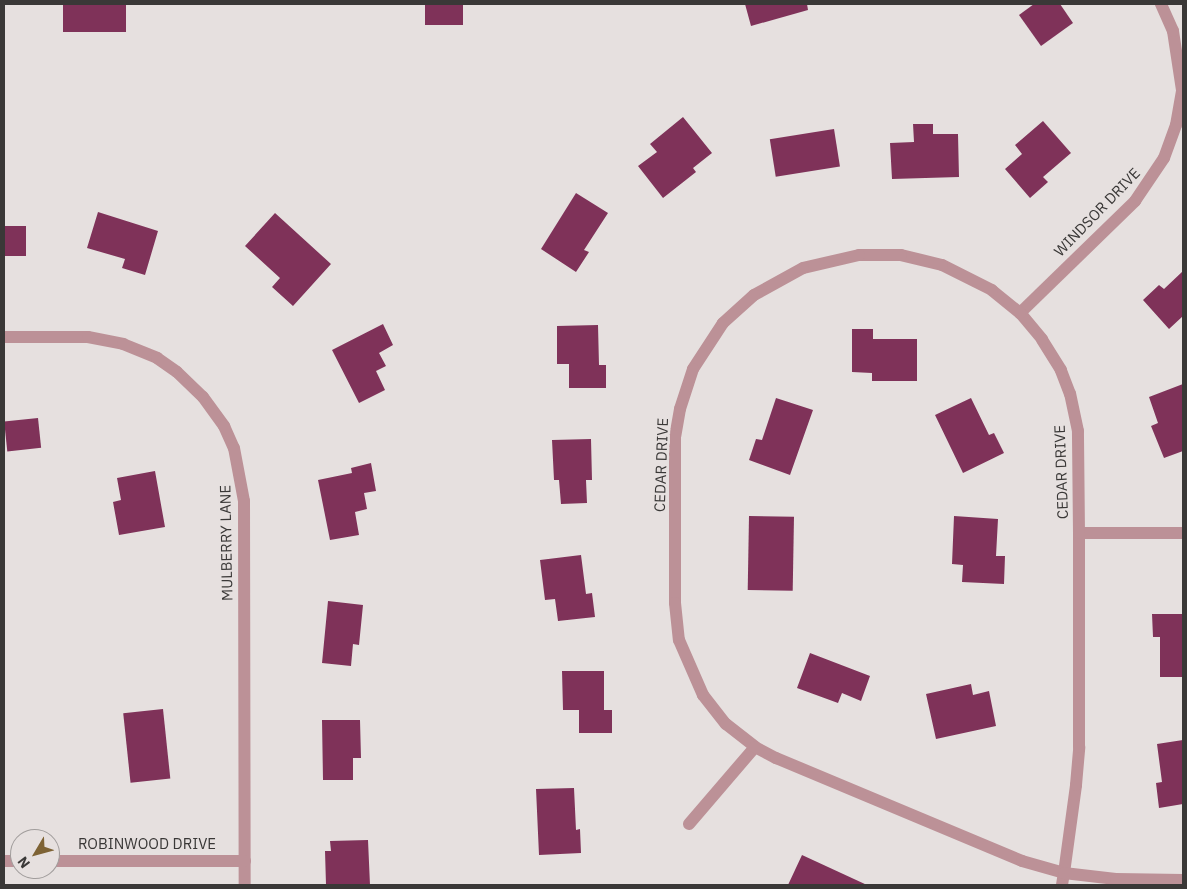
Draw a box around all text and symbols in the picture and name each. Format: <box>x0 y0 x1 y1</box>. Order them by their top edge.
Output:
street label: WINDSOR DRIVE <box>1050 164 1144 260</box>
street label: CEDAR DRIVE <box>650 418 672 512</box>
street label: CEDAR DRIVE <box>1050 425 1072 519</box>
street label: MULBERRY LANE <box>216 485 236 601</box>
north arrow <box>10 829 60 879</box>
street label: ROBINWOOD DRIVE <box>78 835 216 853</box>
text: N <box>14 853 34 872</box>

